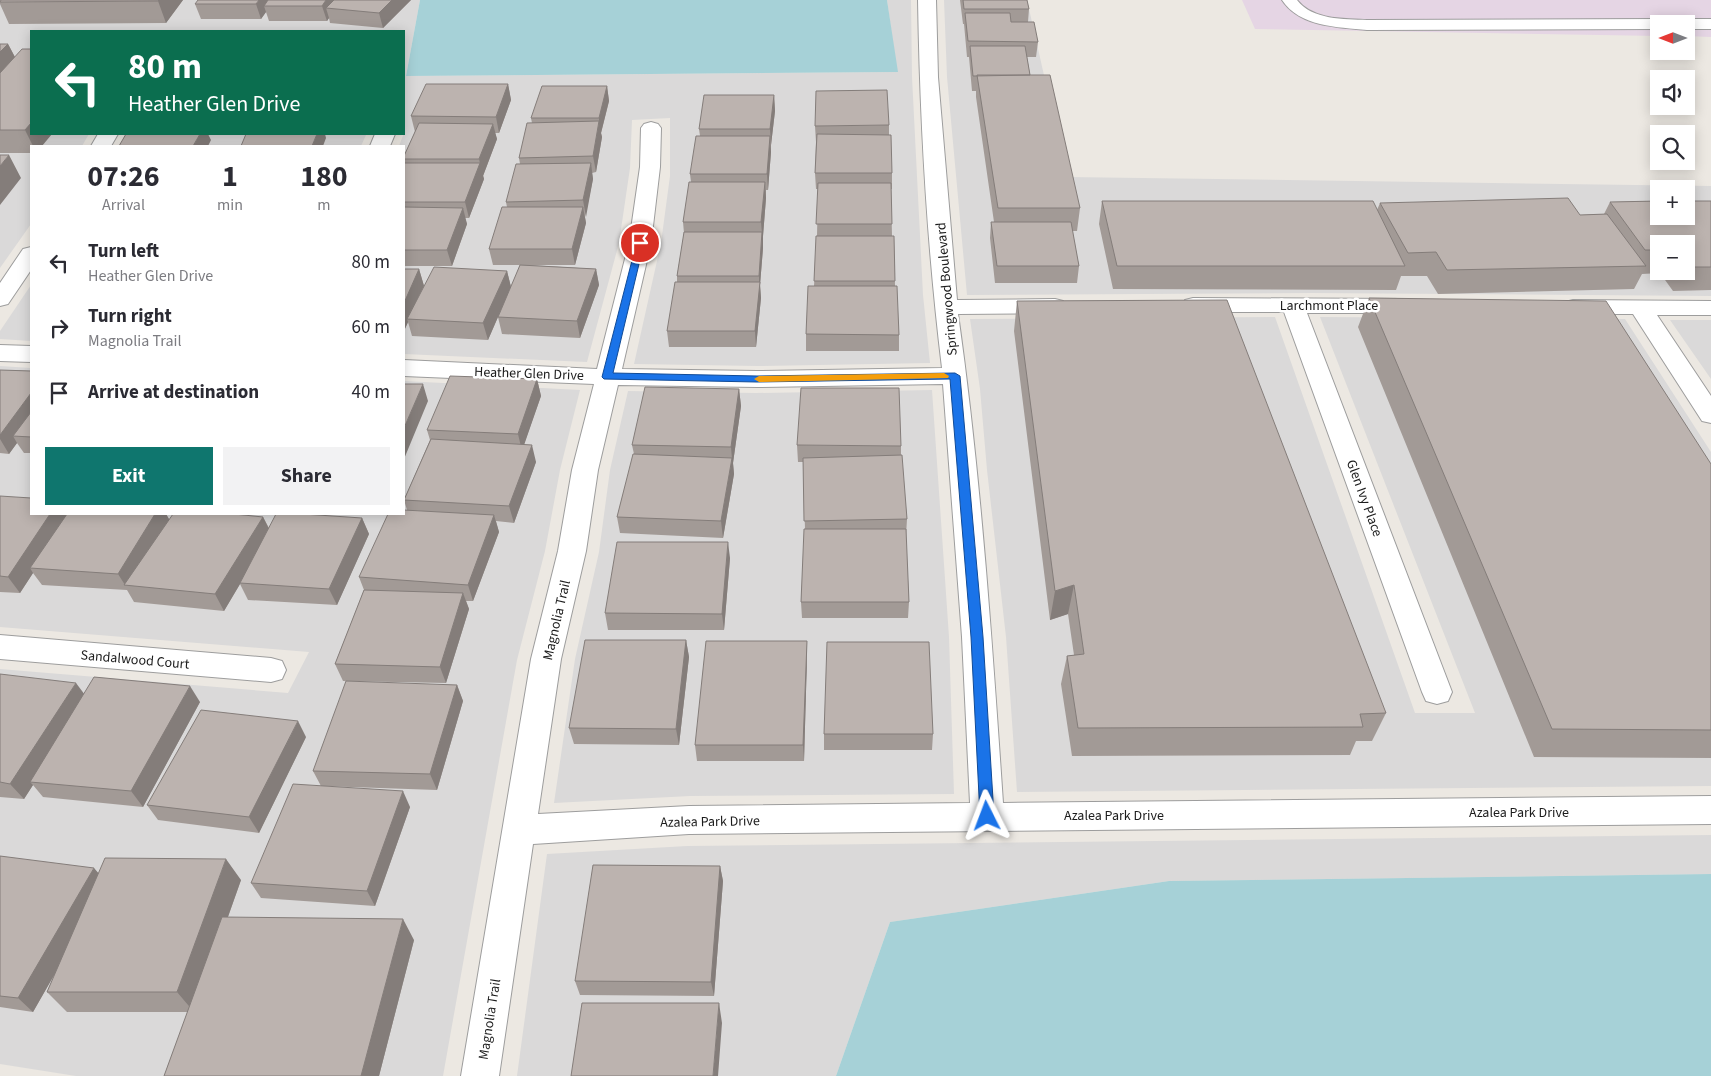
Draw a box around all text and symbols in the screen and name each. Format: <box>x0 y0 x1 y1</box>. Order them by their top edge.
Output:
north arrow <box>1650 15 1695 60</box>
map controls <box>1650 15 1695 280</box>
text: 80 m <box>128 42 202 92</box>
icon: left <box>45 50 110 115</box>
button: sound <box>1650 70 1695 115</box>
text: Heather Glen Drive <box>128 88 300 120</box>
button: search <box>1650 125 1695 170</box>
text: 07:26 <box>87 155 160 198</box>
text: 1 <box>222 155 238 198</box>
text: 180 <box>300 155 348 198</box>
button: + <box>1650 180 1695 225</box>
text: Arrival <box>102 194 145 216</box>
text: min <box>217 194 243 216</box>
text: m <box>317 194 331 216</box>
street label: Springwood Boulevard <box>931 221 963 356</box>
pin <box>619 222 661 264</box>
icon: arrive <box>626 229 654 257</box>
button: − <box>1650 235 1695 280</box>
text: Turn left <box>88 238 159 265</box>
icon: left <box>45 249 73 277</box>
text: 80 m <box>352 249 390 276</box>
text: Heather Glen Drive <box>88 265 213 287</box>
street label: Larchmont Place <box>1280 296 1378 316</box>
text: Turn right <box>88 303 172 330</box>
icon: right <box>45 314 73 342</box>
text: 60 m <box>352 314 390 341</box>
text: Magnolia Trail <box>88 330 182 352</box>
street label: Heather Glen Drive <box>474 362 584 386</box>
icon: arrive <box>45 379 73 407</box>
text: Arrive at destination <box>88 379 259 406</box>
text: 40 m <box>352 379 390 406</box>
button: Exit <box>45 447 213 505</box>
button: Share <box>223 447 390 505</box>
street label: Glen Ivy Place <box>1341 457 1387 540</box>
street label: Magnolia Trail <box>538 578 576 662</box>
street label: Sandalwood Court <box>80 645 190 675</box>
position arrow <box>960 789 1012 841</box>
street label: Azalea Park Drive <box>1469 803 1569 823</box>
street label: Azalea Park Drive <box>1064 806 1164 826</box>
street label: Azalea Park Drive <box>660 811 760 833</box>
street label: Magnolia Trail <box>474 977 506 1061</box>

